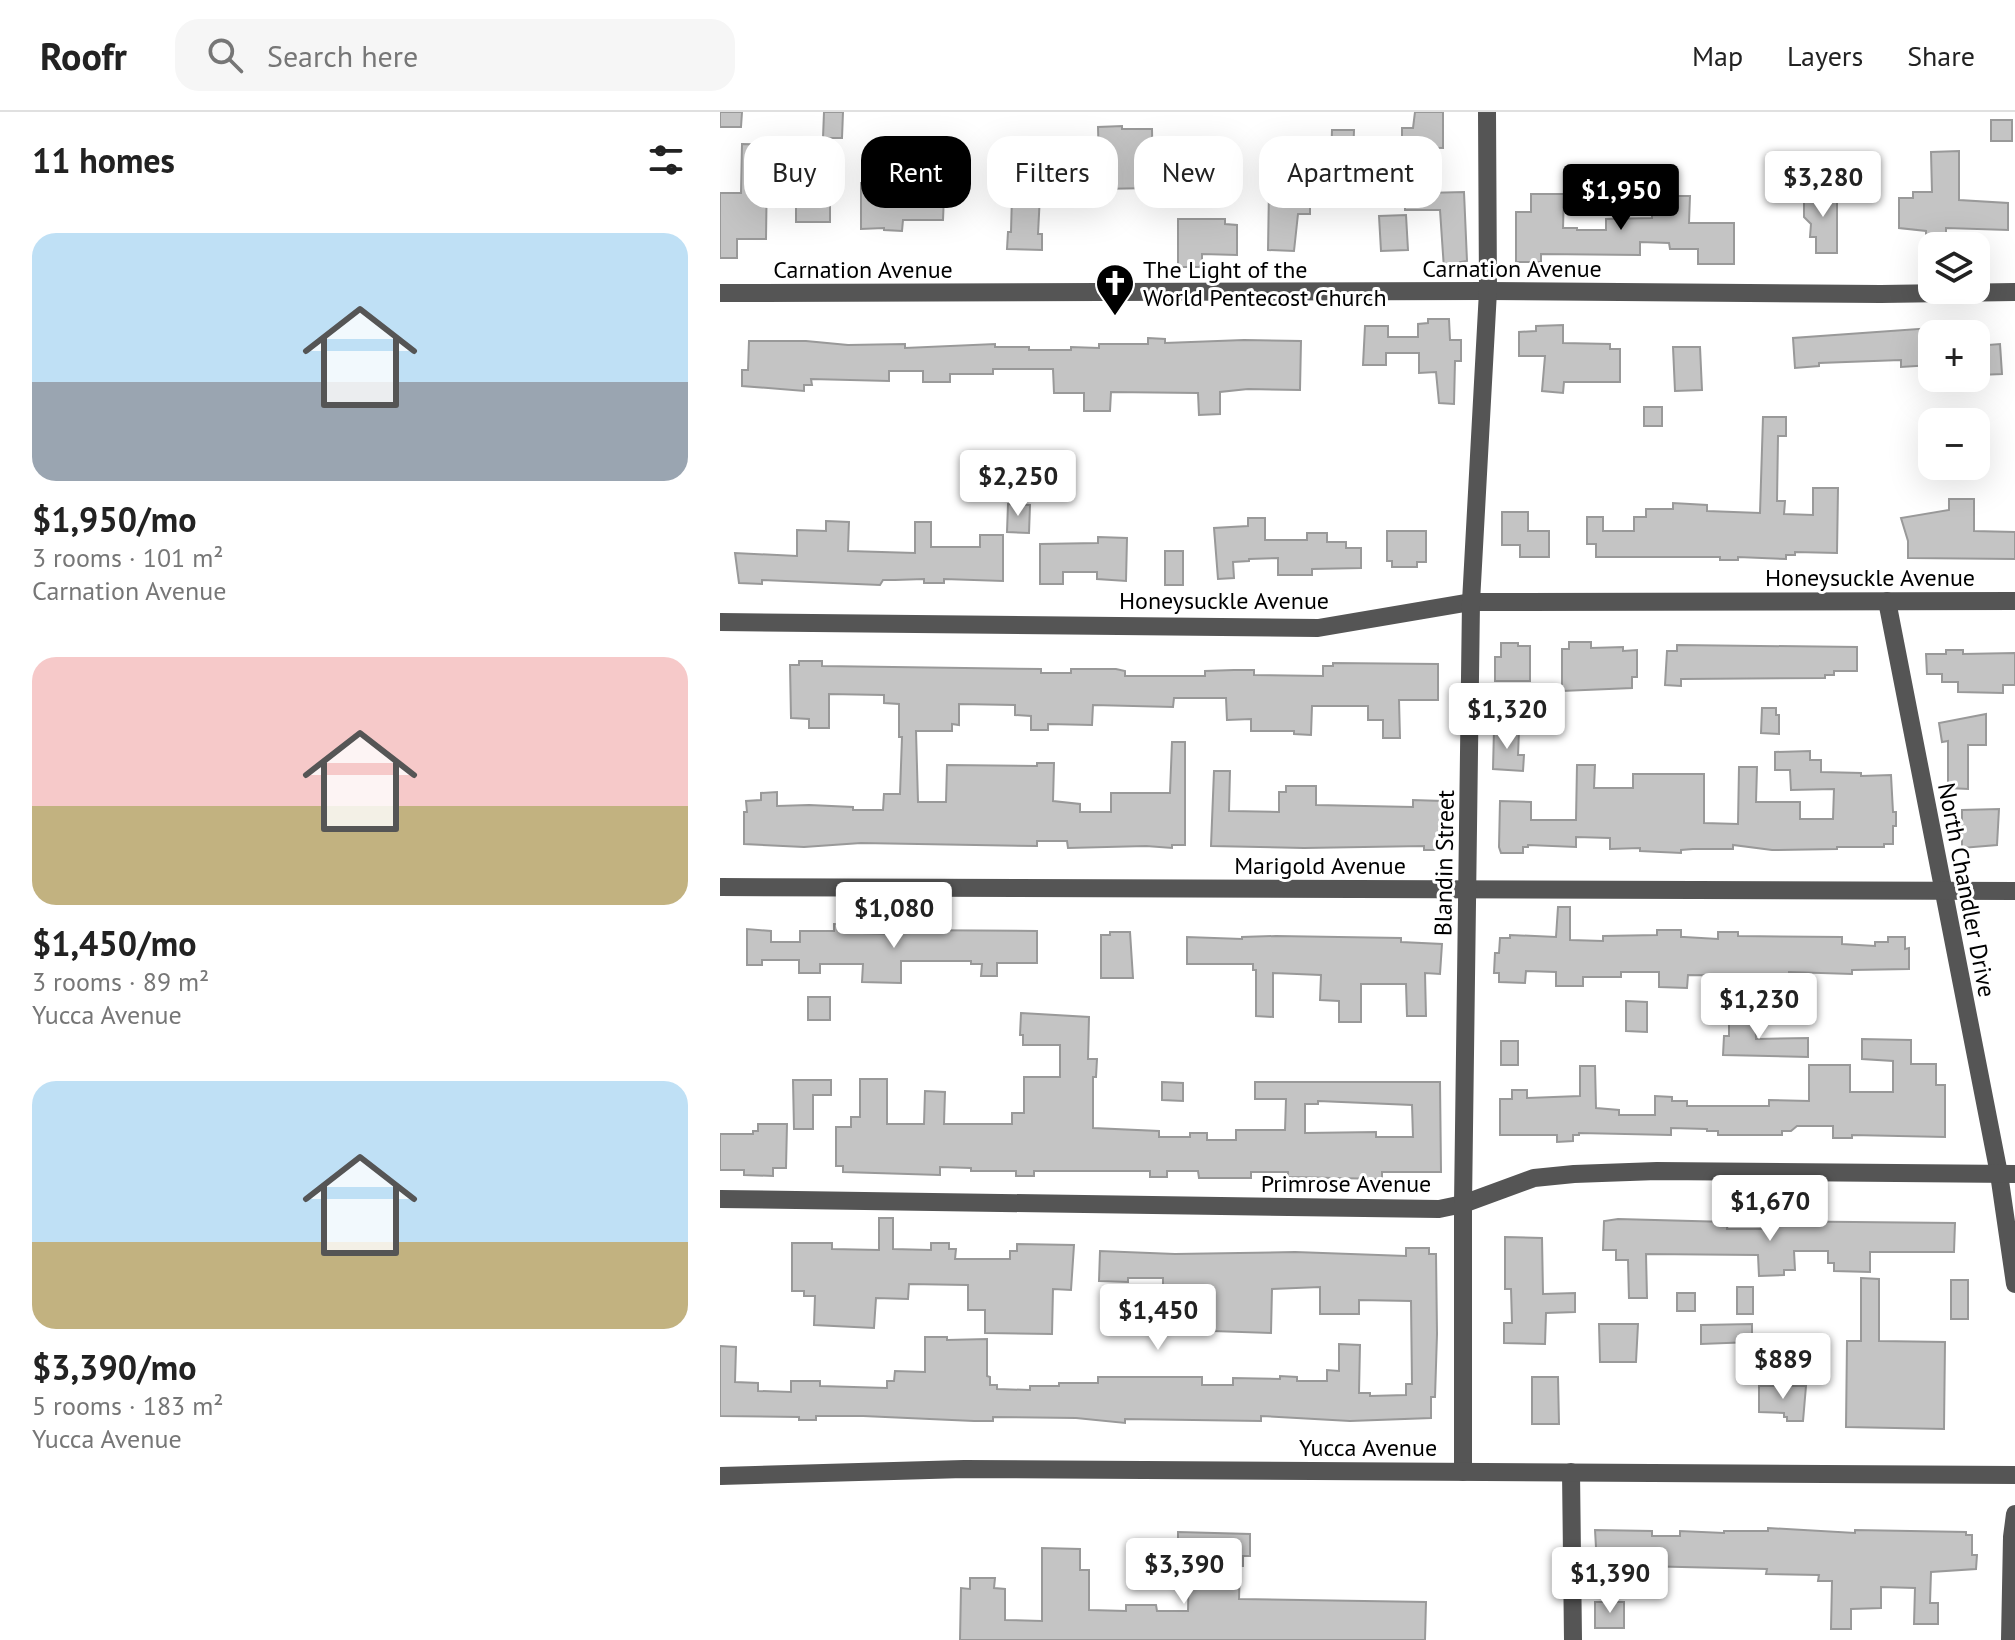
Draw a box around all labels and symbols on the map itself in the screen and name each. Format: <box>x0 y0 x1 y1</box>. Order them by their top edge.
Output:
pin: $3,280 <box>1758 151 1888 219</box>
pin: $1,950 <box>1556 164 1686 232</box>
street label: Carnation Avenue <box>1422 253 1602 284</box>
street label: Carnation Avenue <box>773 254 953 285</box>
place label: The Light of the World Pentecost Church <box>1143 254 1387 313</box>
church icon: The Light of the World Pentecost Church <box>1094 262 1136 317</box>
pin: $2,250 <box>953 450 1083 518</box>
street label: Honeysuckle Avenue <box>1765 562 1975 593</box>
street label: Honeysuckle Avenue <box>1119 585 1329 616</box>
pin: $1,320 <box>1442 683 1572 751</box>
street label: North Chandler Drive <box>1931 780 2003 1000</box>
street label: Blandin Street <box>1427 790 1461 936</box>
street label: Marigold Avenue <box>1234 850 1406 881</box>
pin: $1,080 <box>829 882 959 950</box>
pin: $1,230 <box>1694 973 1824 1041</box>
street label: Primrose Avenue <box>1261 1168 1431 1199</box>
pin: $1,670 <box>1705 1175 1835 1243</box>
pin: $1,450 <box>1093 1284 1223 1352</box>
pin: $889 <box>1736 1333 1830 1401</box>
street label: Yucca Avenue <box>1299 1432 1437 1463</box>
pin: $3,390 <box>1119 1538 1249 1606</box>
pin: $1,390 <box>1545 1547 1675 1615</box>

